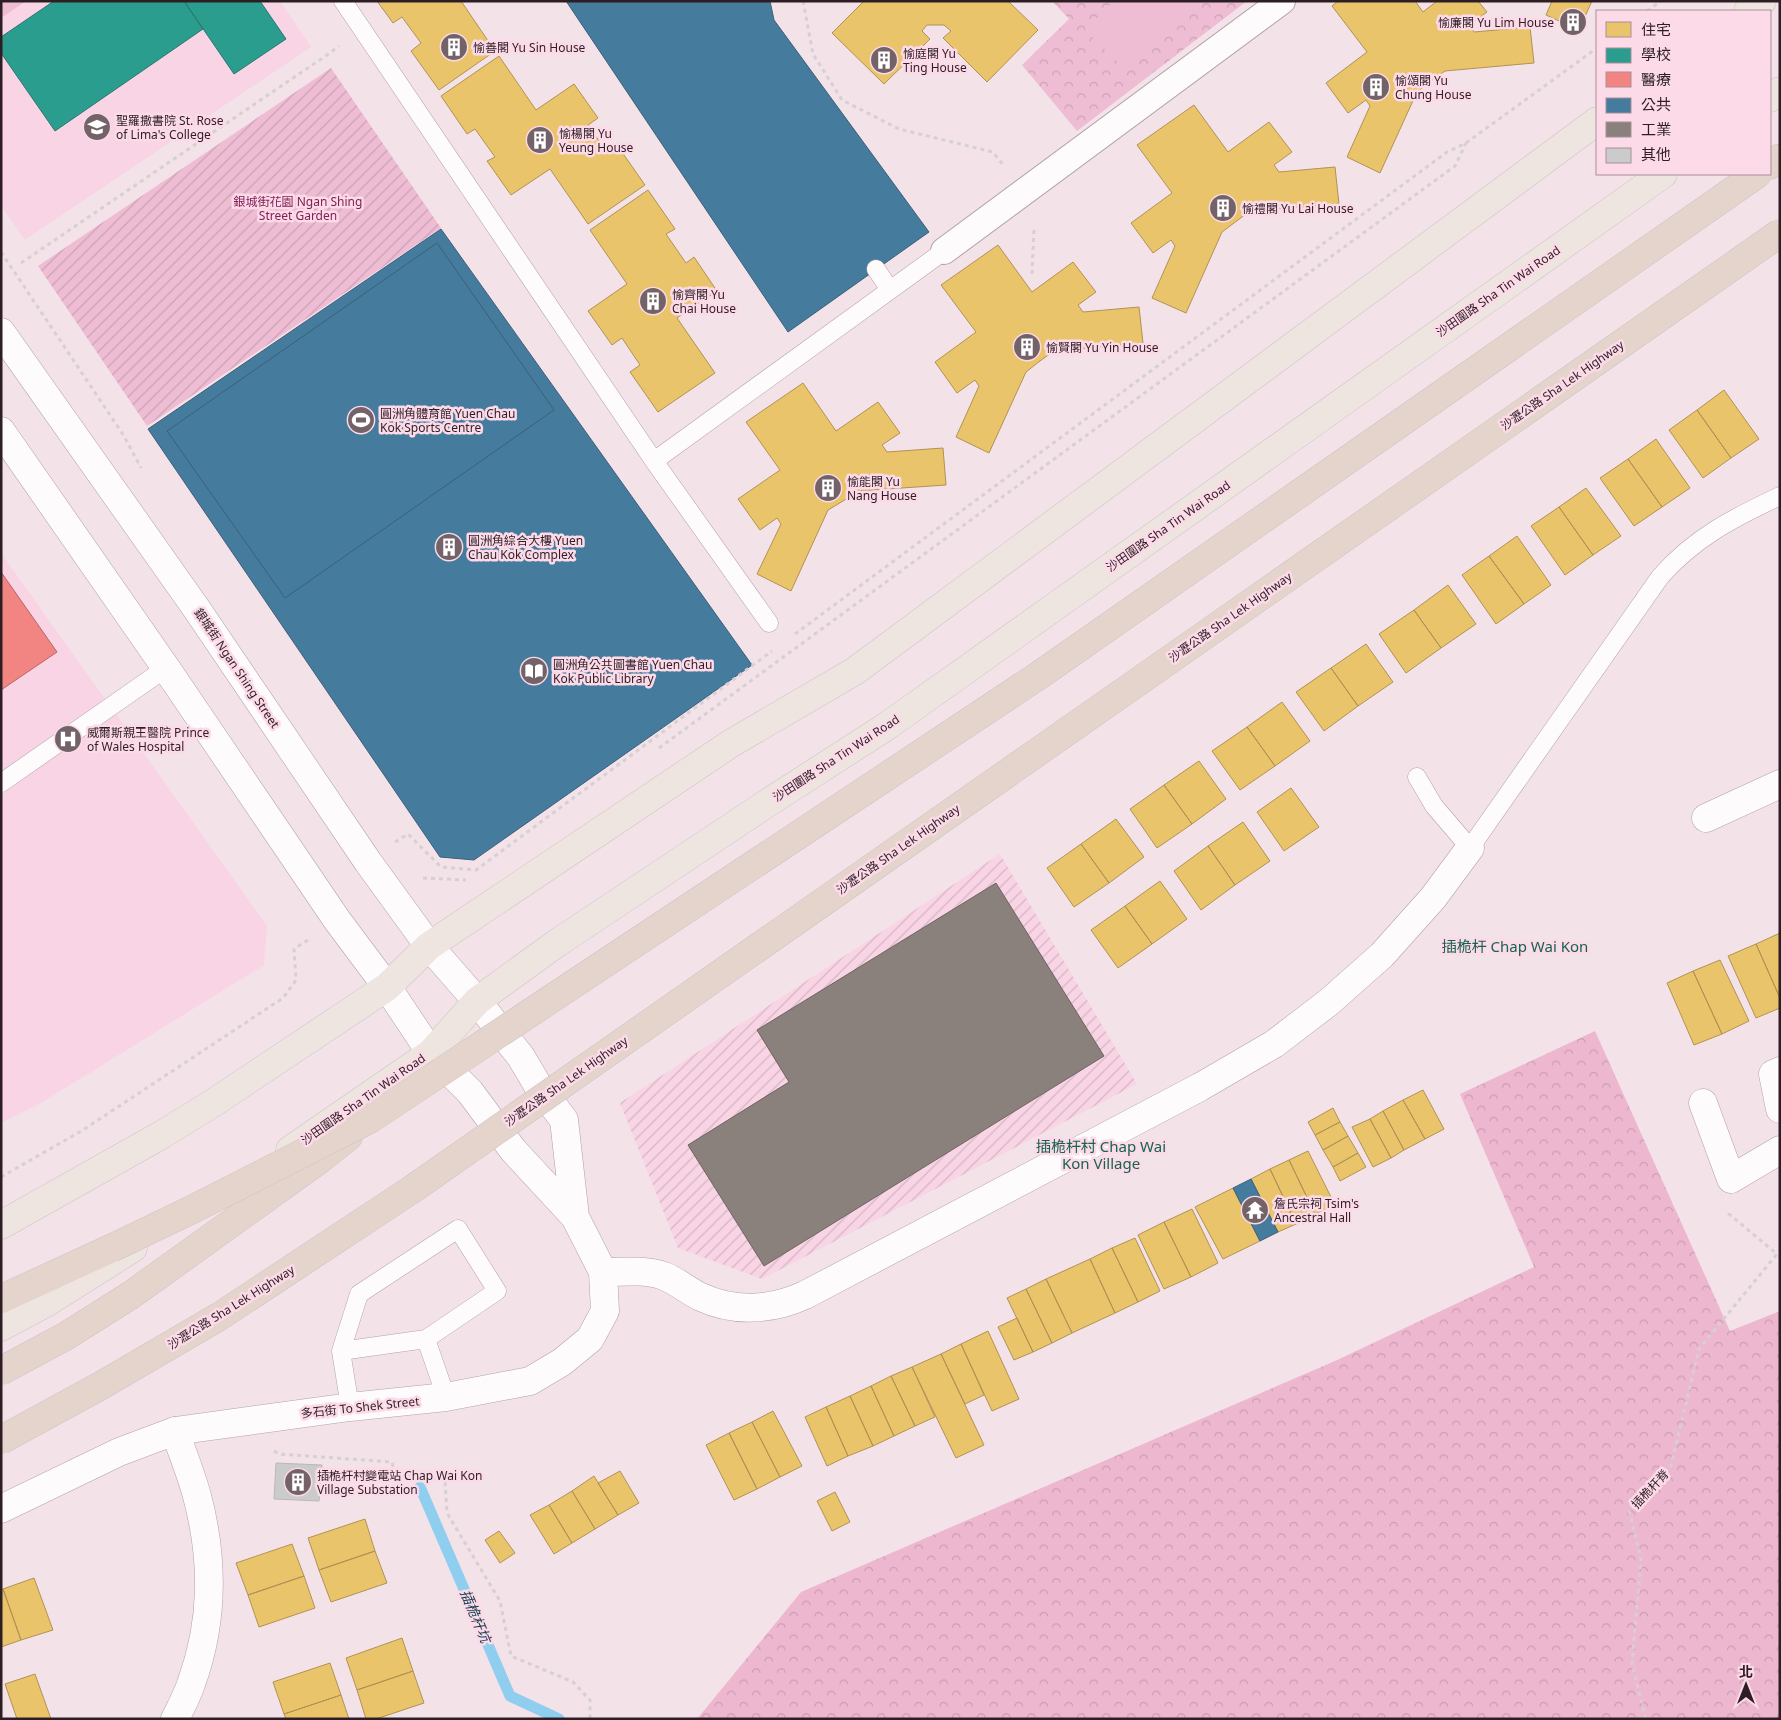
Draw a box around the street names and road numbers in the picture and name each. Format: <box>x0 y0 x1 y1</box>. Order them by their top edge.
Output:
street label: 沙田圍路 Sha Tin Wai Road <box>1433 242 1563 340</box>
street label: 沙瀝公路 Sha Lek Highway <box>1497 335 1628 434</box>
street label: 沙田圍路 Sha Tin Wai Road <box>1103 477 1233 575</box>
street label: 沙瀝公路 Sha Lek Highway <box>1165 567 1296 666</box>
street label: 銀城街 Ngan Shing Street <box>190 605 284 732</box>
street label: 沙田圍路 Sha Tin Wai Road <box>769 711 903 805</box>
street label: 沙瀝公路 Sha Lek Highway <box>833 799 964 898</box>
street label: 沙瀝公路 Sha Lek Highway <box>501 1031 632 1130</box>
street label: 沙田圍路 Sha Tin Wai Road <box>298 1050 428 1148</box>
street label: 沙瀝公路 Sha Lek Highway <box>164 1260 298 1353</box>
street label: 多石街 To Shek Street <box>300 1392 421 1422</box>
street label: 插桅杆脊 <box>1627 1466 1673 1512</box>

